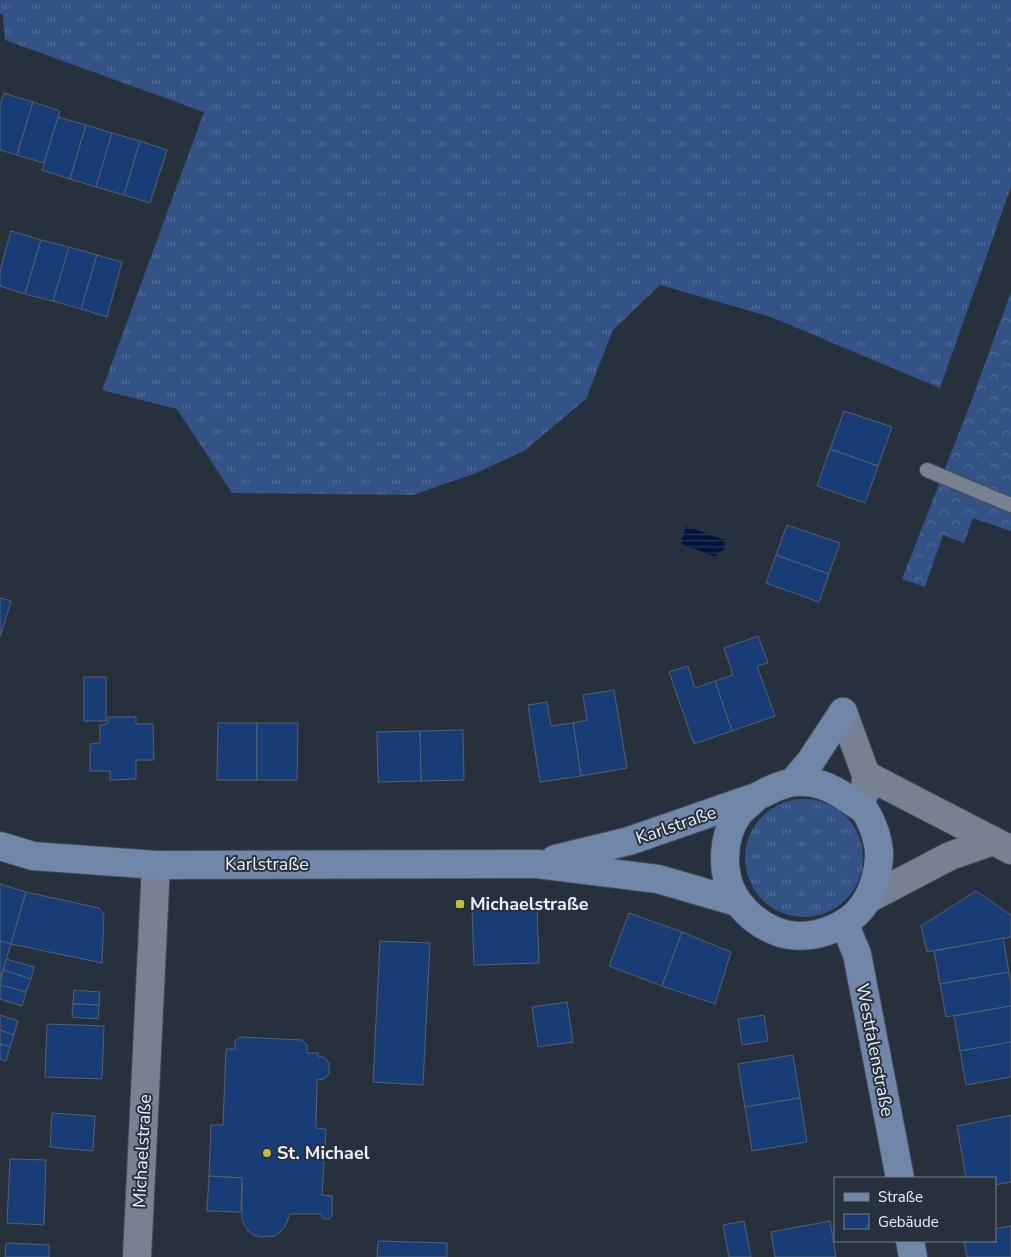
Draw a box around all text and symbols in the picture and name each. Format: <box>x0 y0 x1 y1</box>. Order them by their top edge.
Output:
street label: Karlstraße <box>632 800 720 850</box>
street label: Karlstraße <box>225 852 309 876</box>
place label: Michaelstraße <box>470 892 589 916</box>
marker: Michaelstraße <box>454 898 466 910</box>
street label: Westfalenstraße <box>850 981 900 1119</box>
street label: Michaelstraße <box>127 1094 157 1208</box>
place label: St. Michael <box>277 1141 370 1165</box>
marker: St. Michael <box>261 1147 273 1159</box>
legend <box>834 1177 996 1242</box>
text: Straße <box>878 1187 923 1207</box>
text: Gebäude <box>878 1212 939 1232</box>

